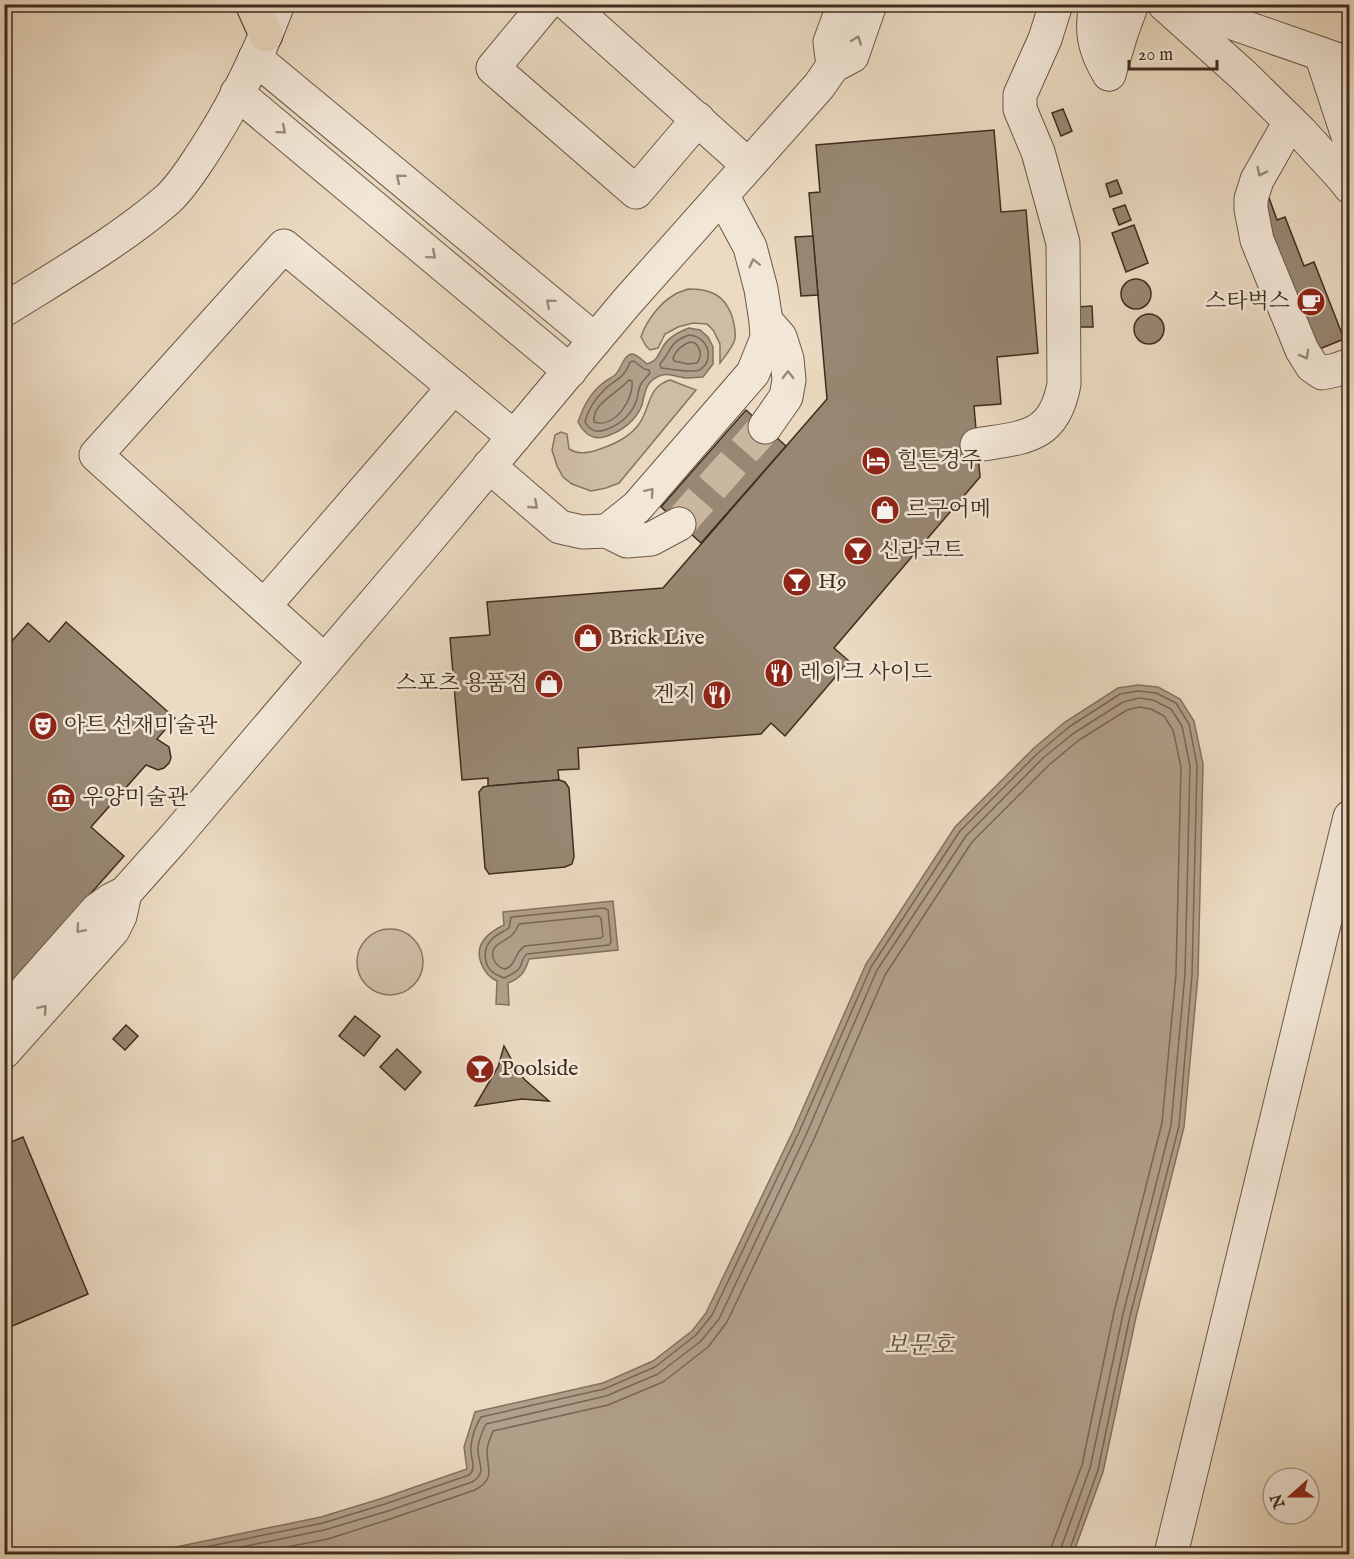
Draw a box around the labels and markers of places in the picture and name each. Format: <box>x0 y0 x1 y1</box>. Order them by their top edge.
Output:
cafe icon: 스타벅스 <box>1295 286 1327 318</box>
place label: 스타벅스 <box>1205 288 1290 316</box>
hotel icon: 힐튼경주 <box>860 445 892 477</box>
place label: 힐튼경주 <box>897 447 982 475</box>
shop icon: 르구어메 <box>869 494 901 526</box>
place label: 르구어메 <box>906 496 991 524</box>
bar icon: 신라코트 <box>842 535 874 567</box>
place label: 신라코트 <box>879 537 964 565</box>
bar icon: H9 <box>781 566 813 598</box>
place label: H9 <box>818 568 847 596</box>
shop icon: Brick Live <box>572 622 604 654</box>
place label: Brick Live <box>609 624 705 652</box>
restaurant icon: 레이크 사이드 <box>763 657 795 689</box>
place label: 레이크 사이드 <box>800 659 932 687</box>
shop icon: 스포츠 용품점 <box>533 668 565 700</box>
place label: 스포츠 용품점 <box>396 670 528 698</box>
restaurant icon: 겐지 <box>701 679 733 711</box>
place label: 겐지 <box>653 681 696 709</box>
theatre icon: 아트 선재미술관 <box>27 710 59 742</box>
place label: 아트 선재미술관 <box>64 712 218 740</box>
museum icon: 우양미술관 <box>45 782 77 814</box>
place label: 우양미술관 <box>82 784 189 812</box>
bar icon: Poolside <box>464 1053 496 1085</box>
place label: Poolside <box>501 1055 578 1083</box>

